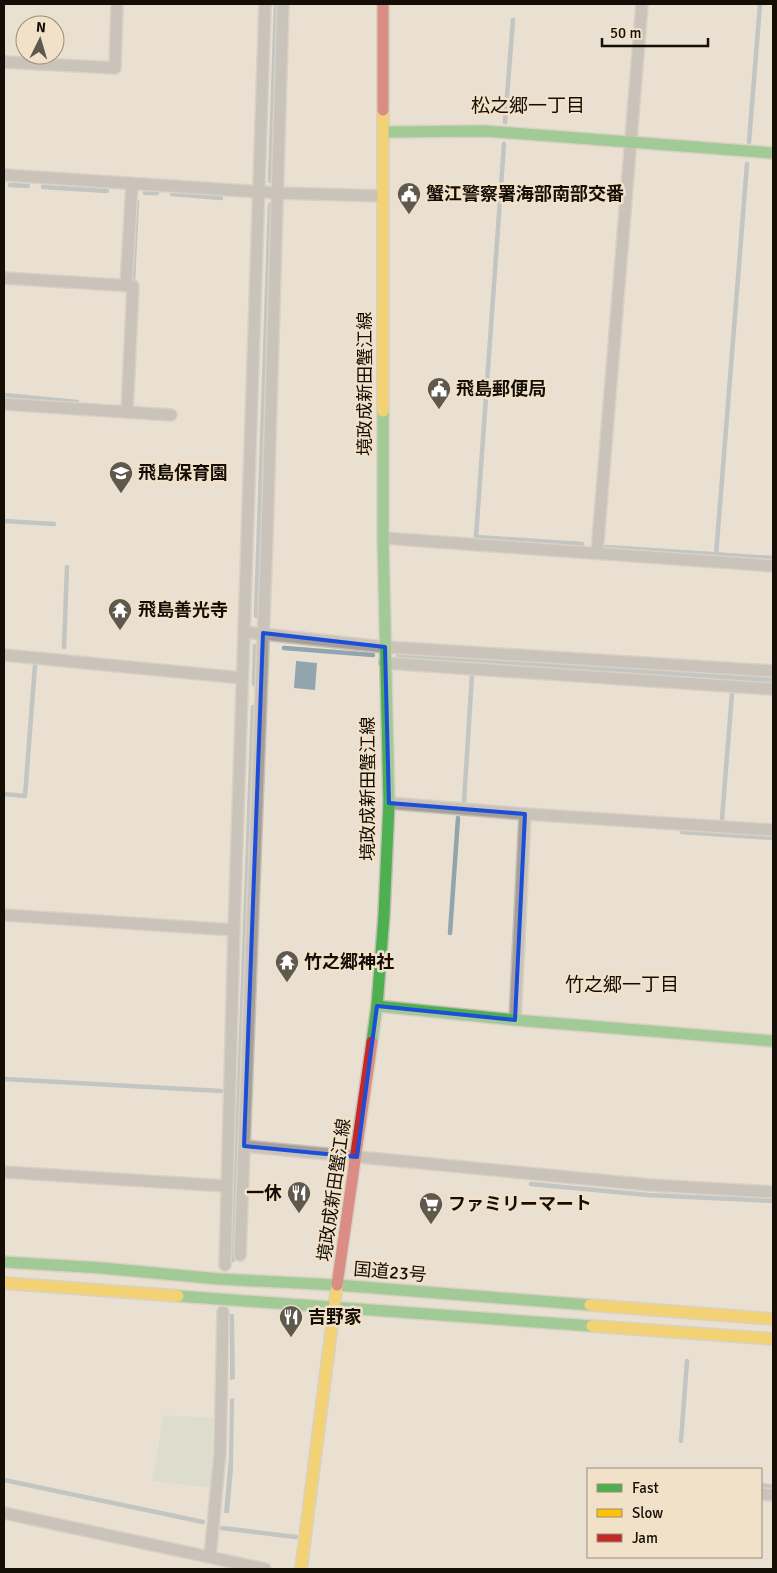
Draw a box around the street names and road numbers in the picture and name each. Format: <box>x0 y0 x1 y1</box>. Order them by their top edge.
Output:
street label: 境政成新田蟹江線 <box>354 312 376 456</box>
street label: 境政成新田蟹江線 <box>357 717 379 861</box>
street label: 境政成新田蟹江線 <box>313 1117 355 1263</box>
street label: 国道23号 <box>352 1258 428 1286</box>

